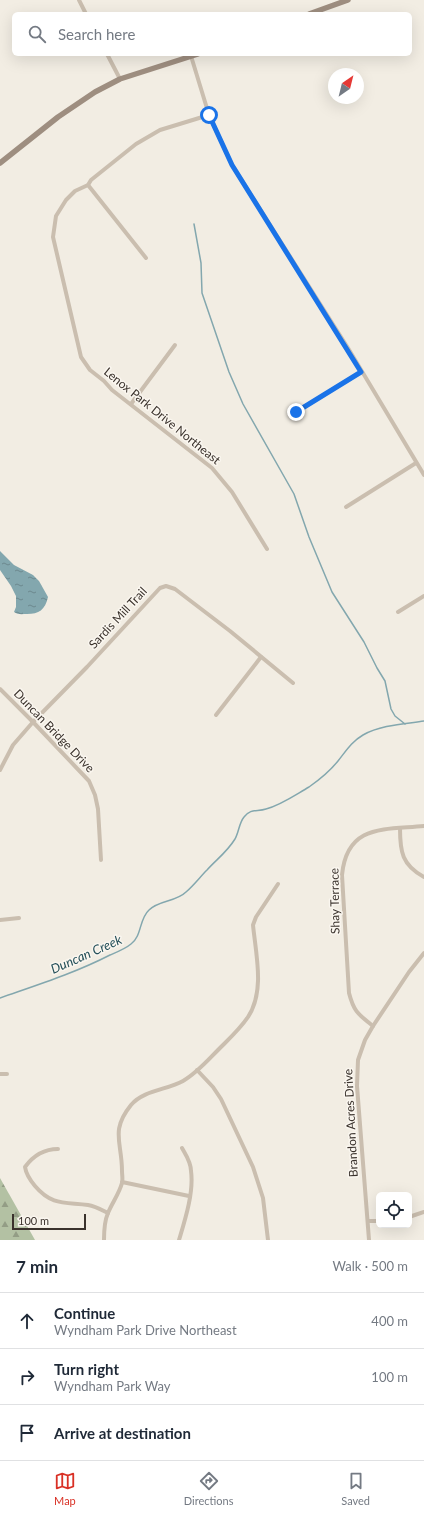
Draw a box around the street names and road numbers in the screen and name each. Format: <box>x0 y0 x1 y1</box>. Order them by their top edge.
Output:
street label: Lenox Park Drive Northeast <box>101 364 224 468</box>
street label: Sardis Mill Trail <box>85 584 150 651</box>
street label: Duncan Bridge Drive <box>11 686 98 775</box>
street label: Shay Terrace <box>326 868 343 934</box>
street label: Brandon Acres Drive <box>340 1068 361 1178</box>

